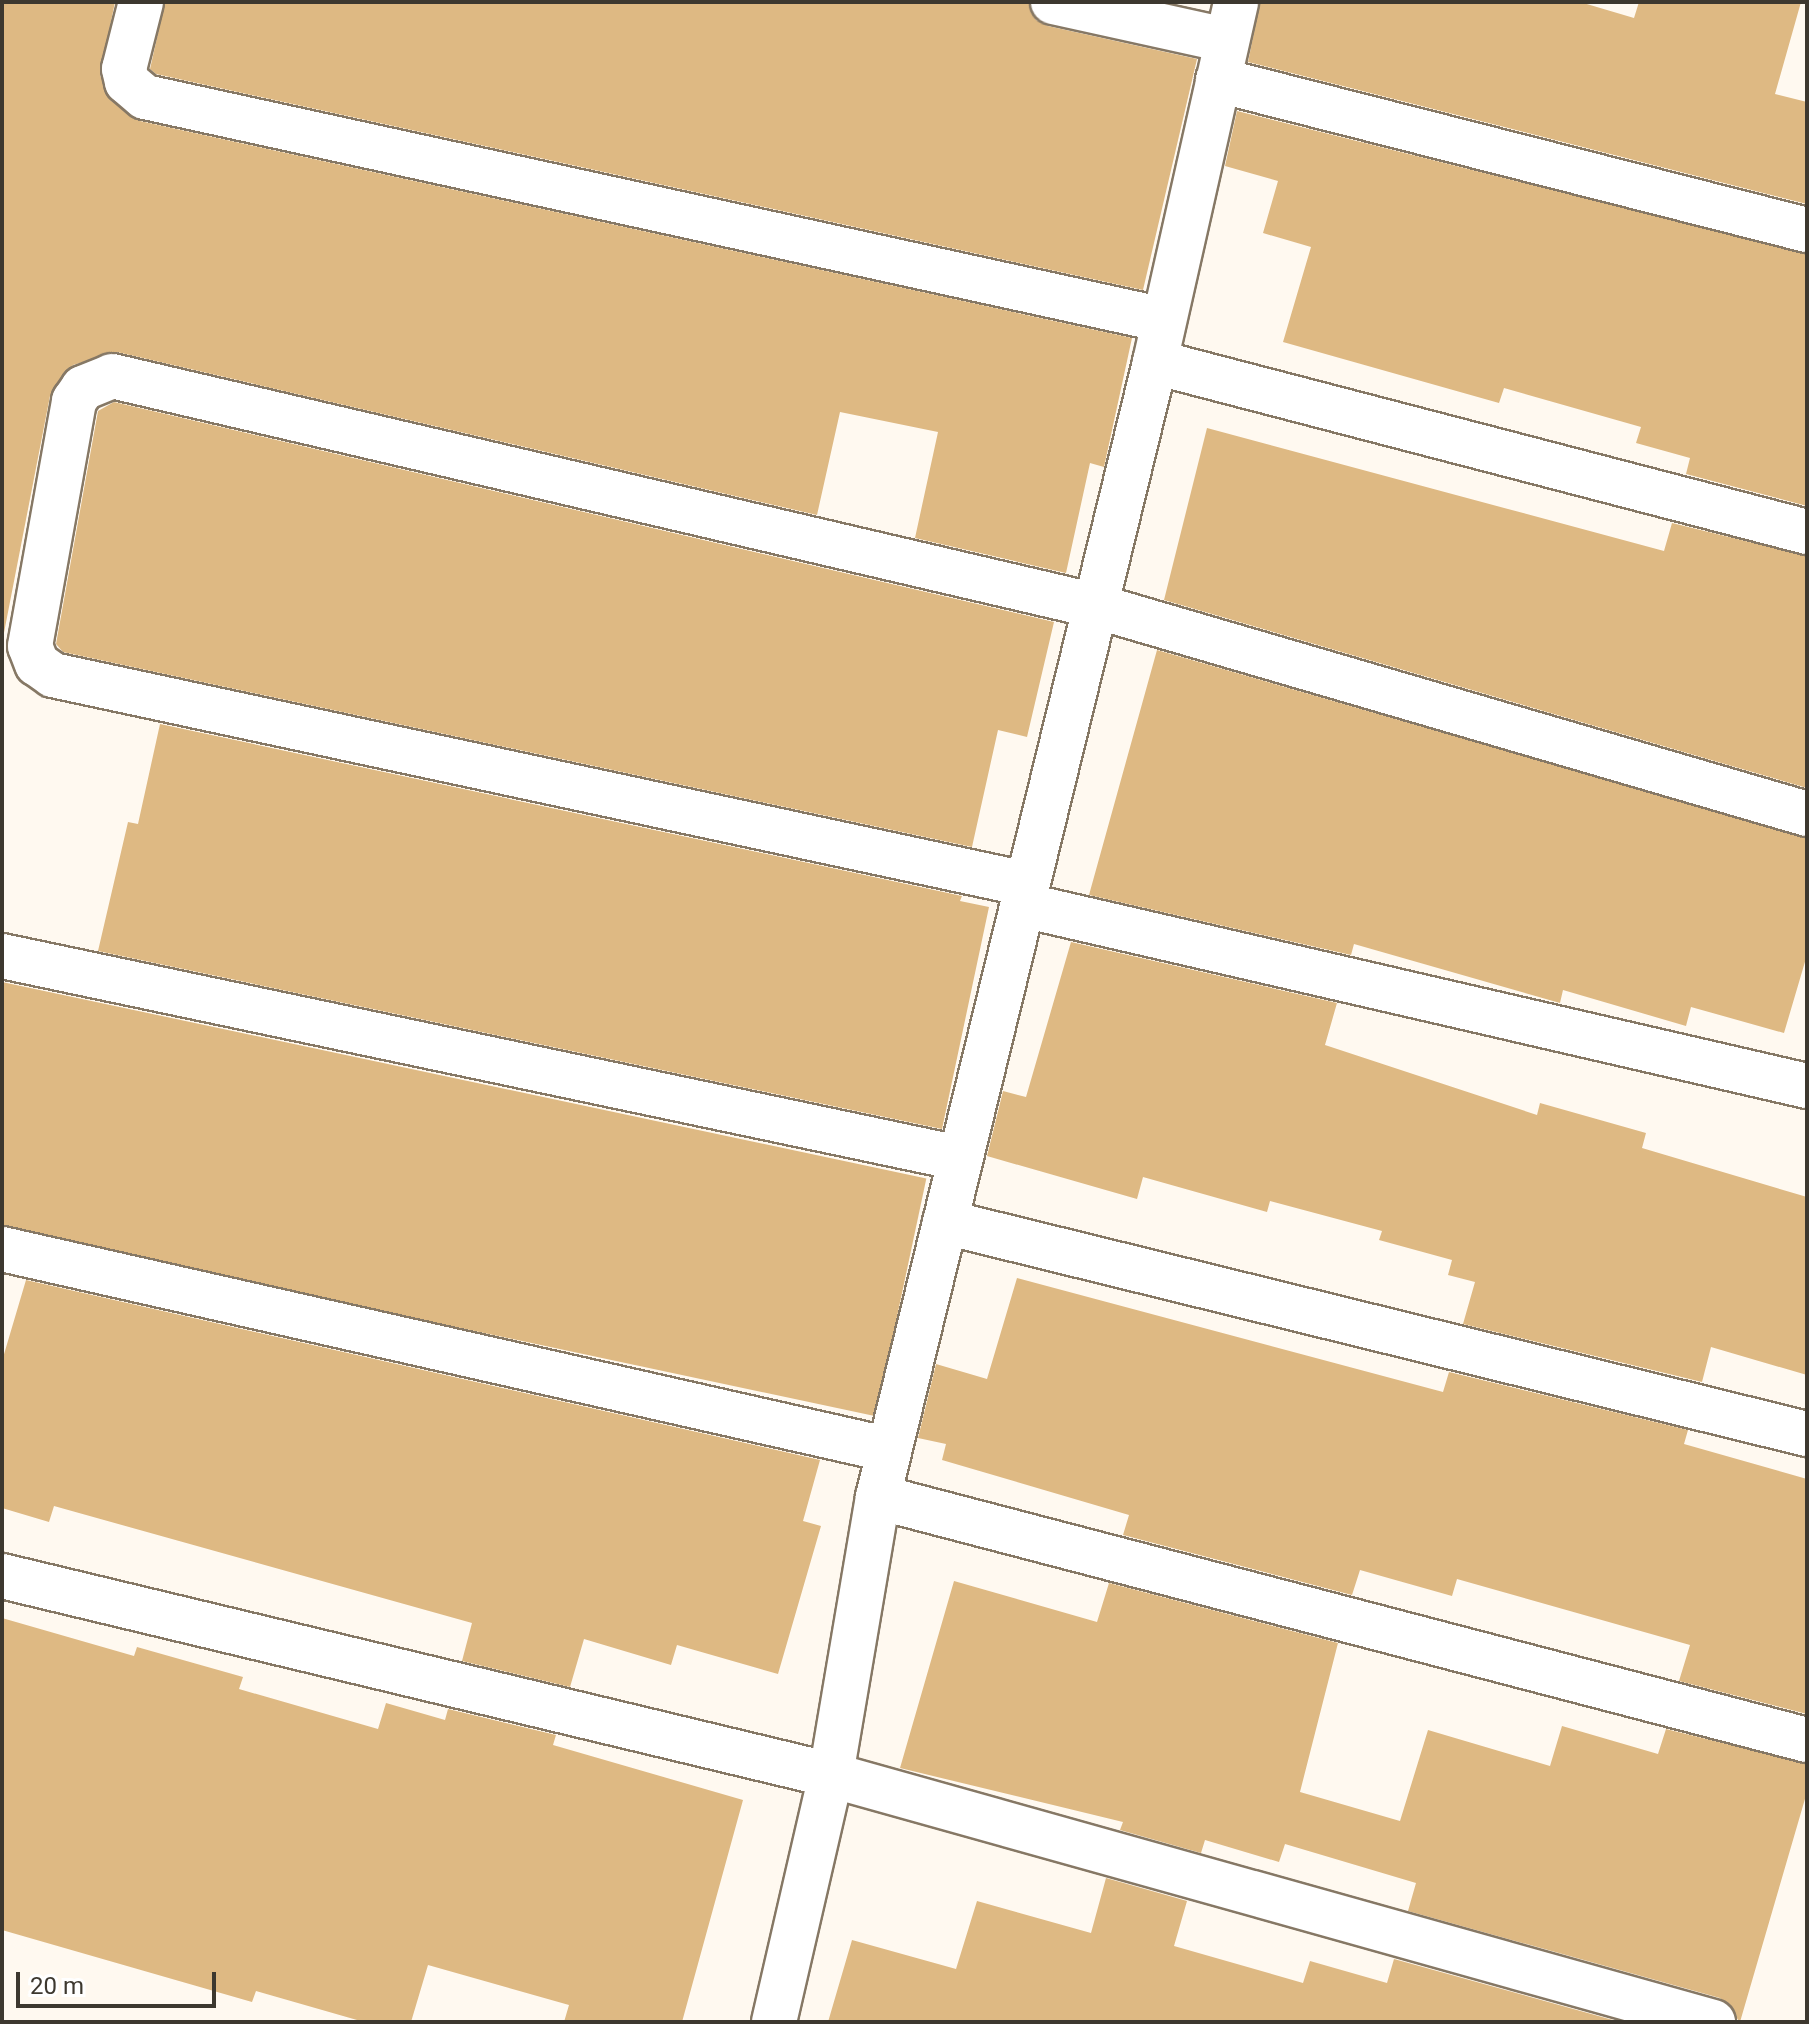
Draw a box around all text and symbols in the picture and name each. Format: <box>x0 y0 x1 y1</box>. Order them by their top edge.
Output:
scale bar <box>20 1956 220 2006</box>
text: 20 m <box>30 1972 84 2000</box>

